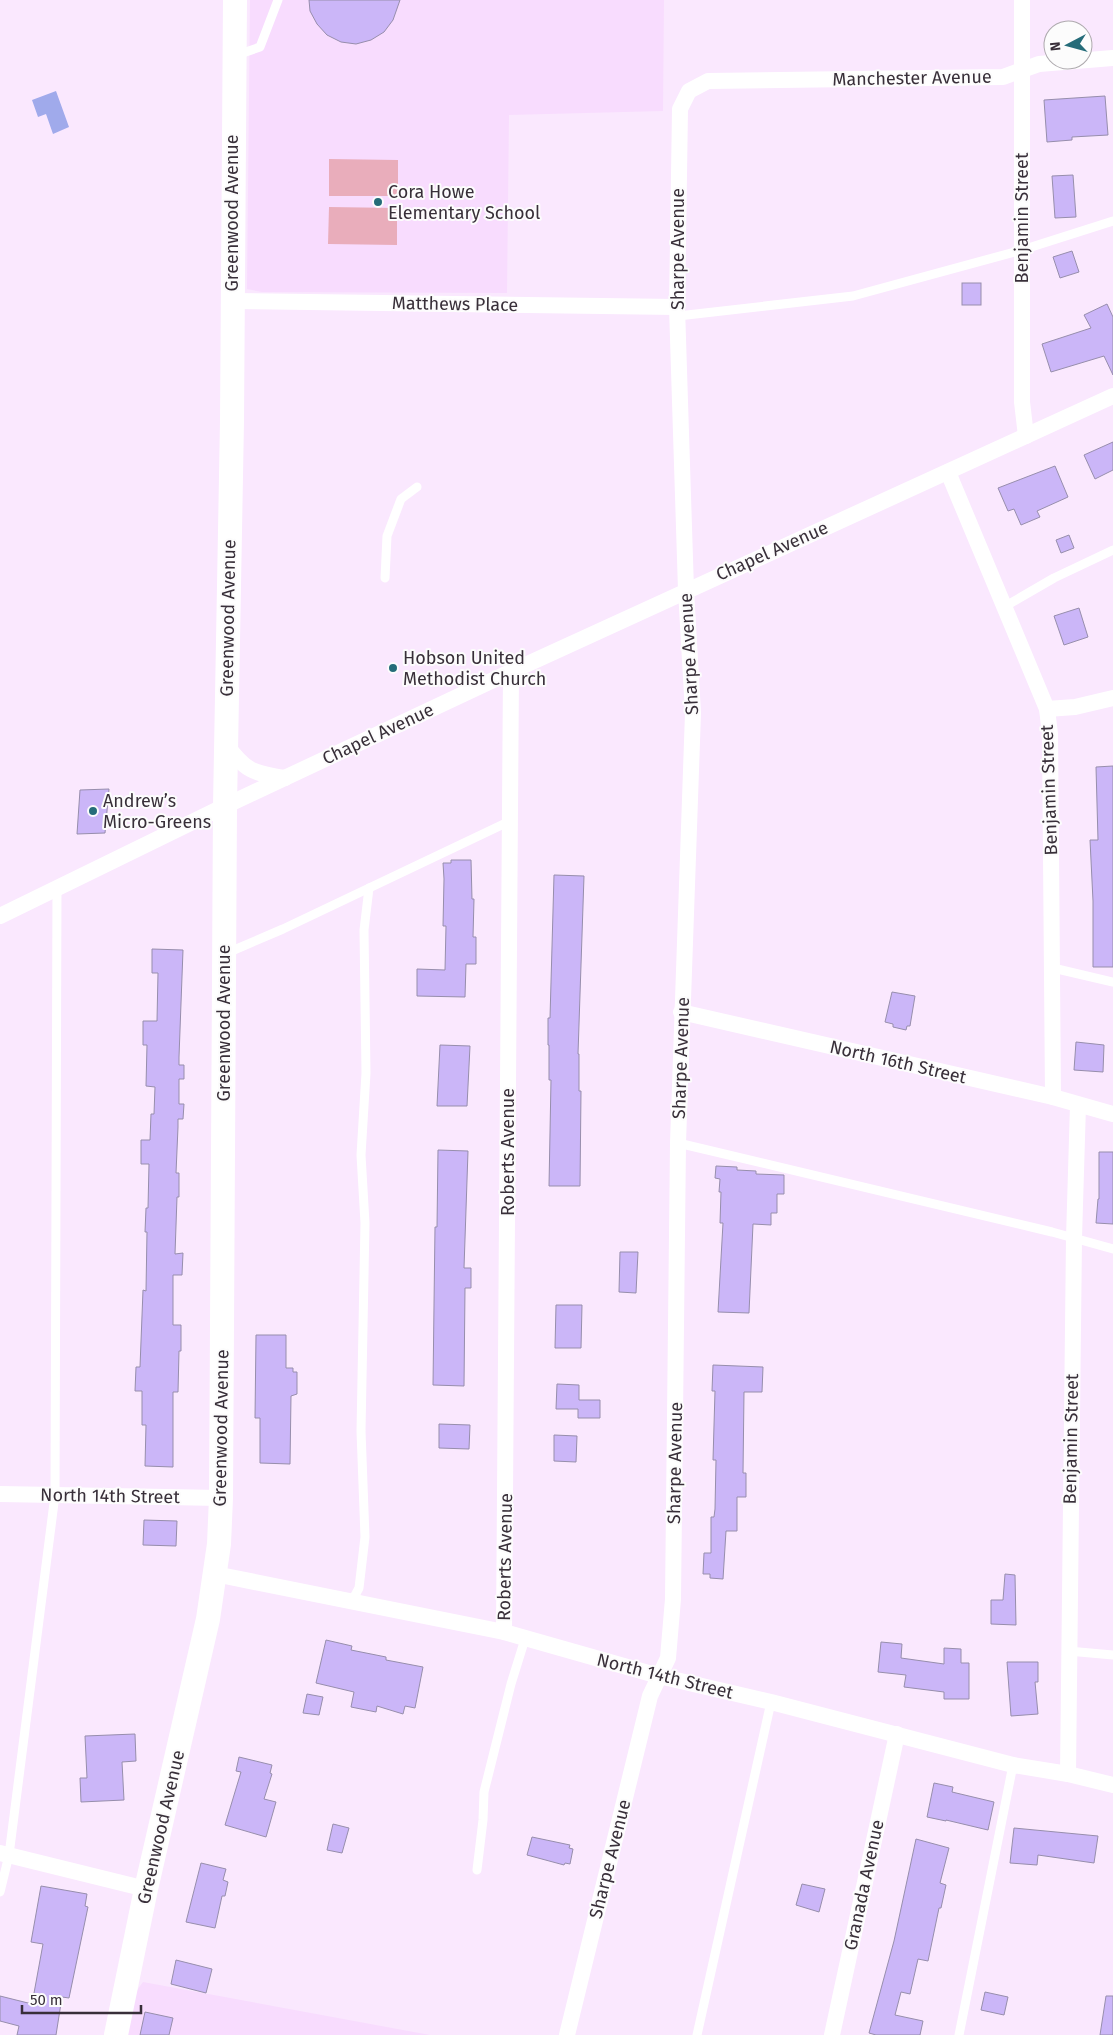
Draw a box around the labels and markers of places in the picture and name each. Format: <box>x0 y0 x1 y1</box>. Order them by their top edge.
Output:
place label: Cora Howe Elementary School <box>388 181 540 224</box>
marker: Cora Howe Elementary School <box>372 196 384 208</box>
place label: Hobson United Methodist Church <box>403 647 546 690</box>
marker: Hobson United Methodist Church <box>387 662 399 674</box>
place label: Andrew’s Micro-Greens <box>103 790 211 833</box>
marker: Andrew’s Micro-Greens <box>87 805 99 817</box>

